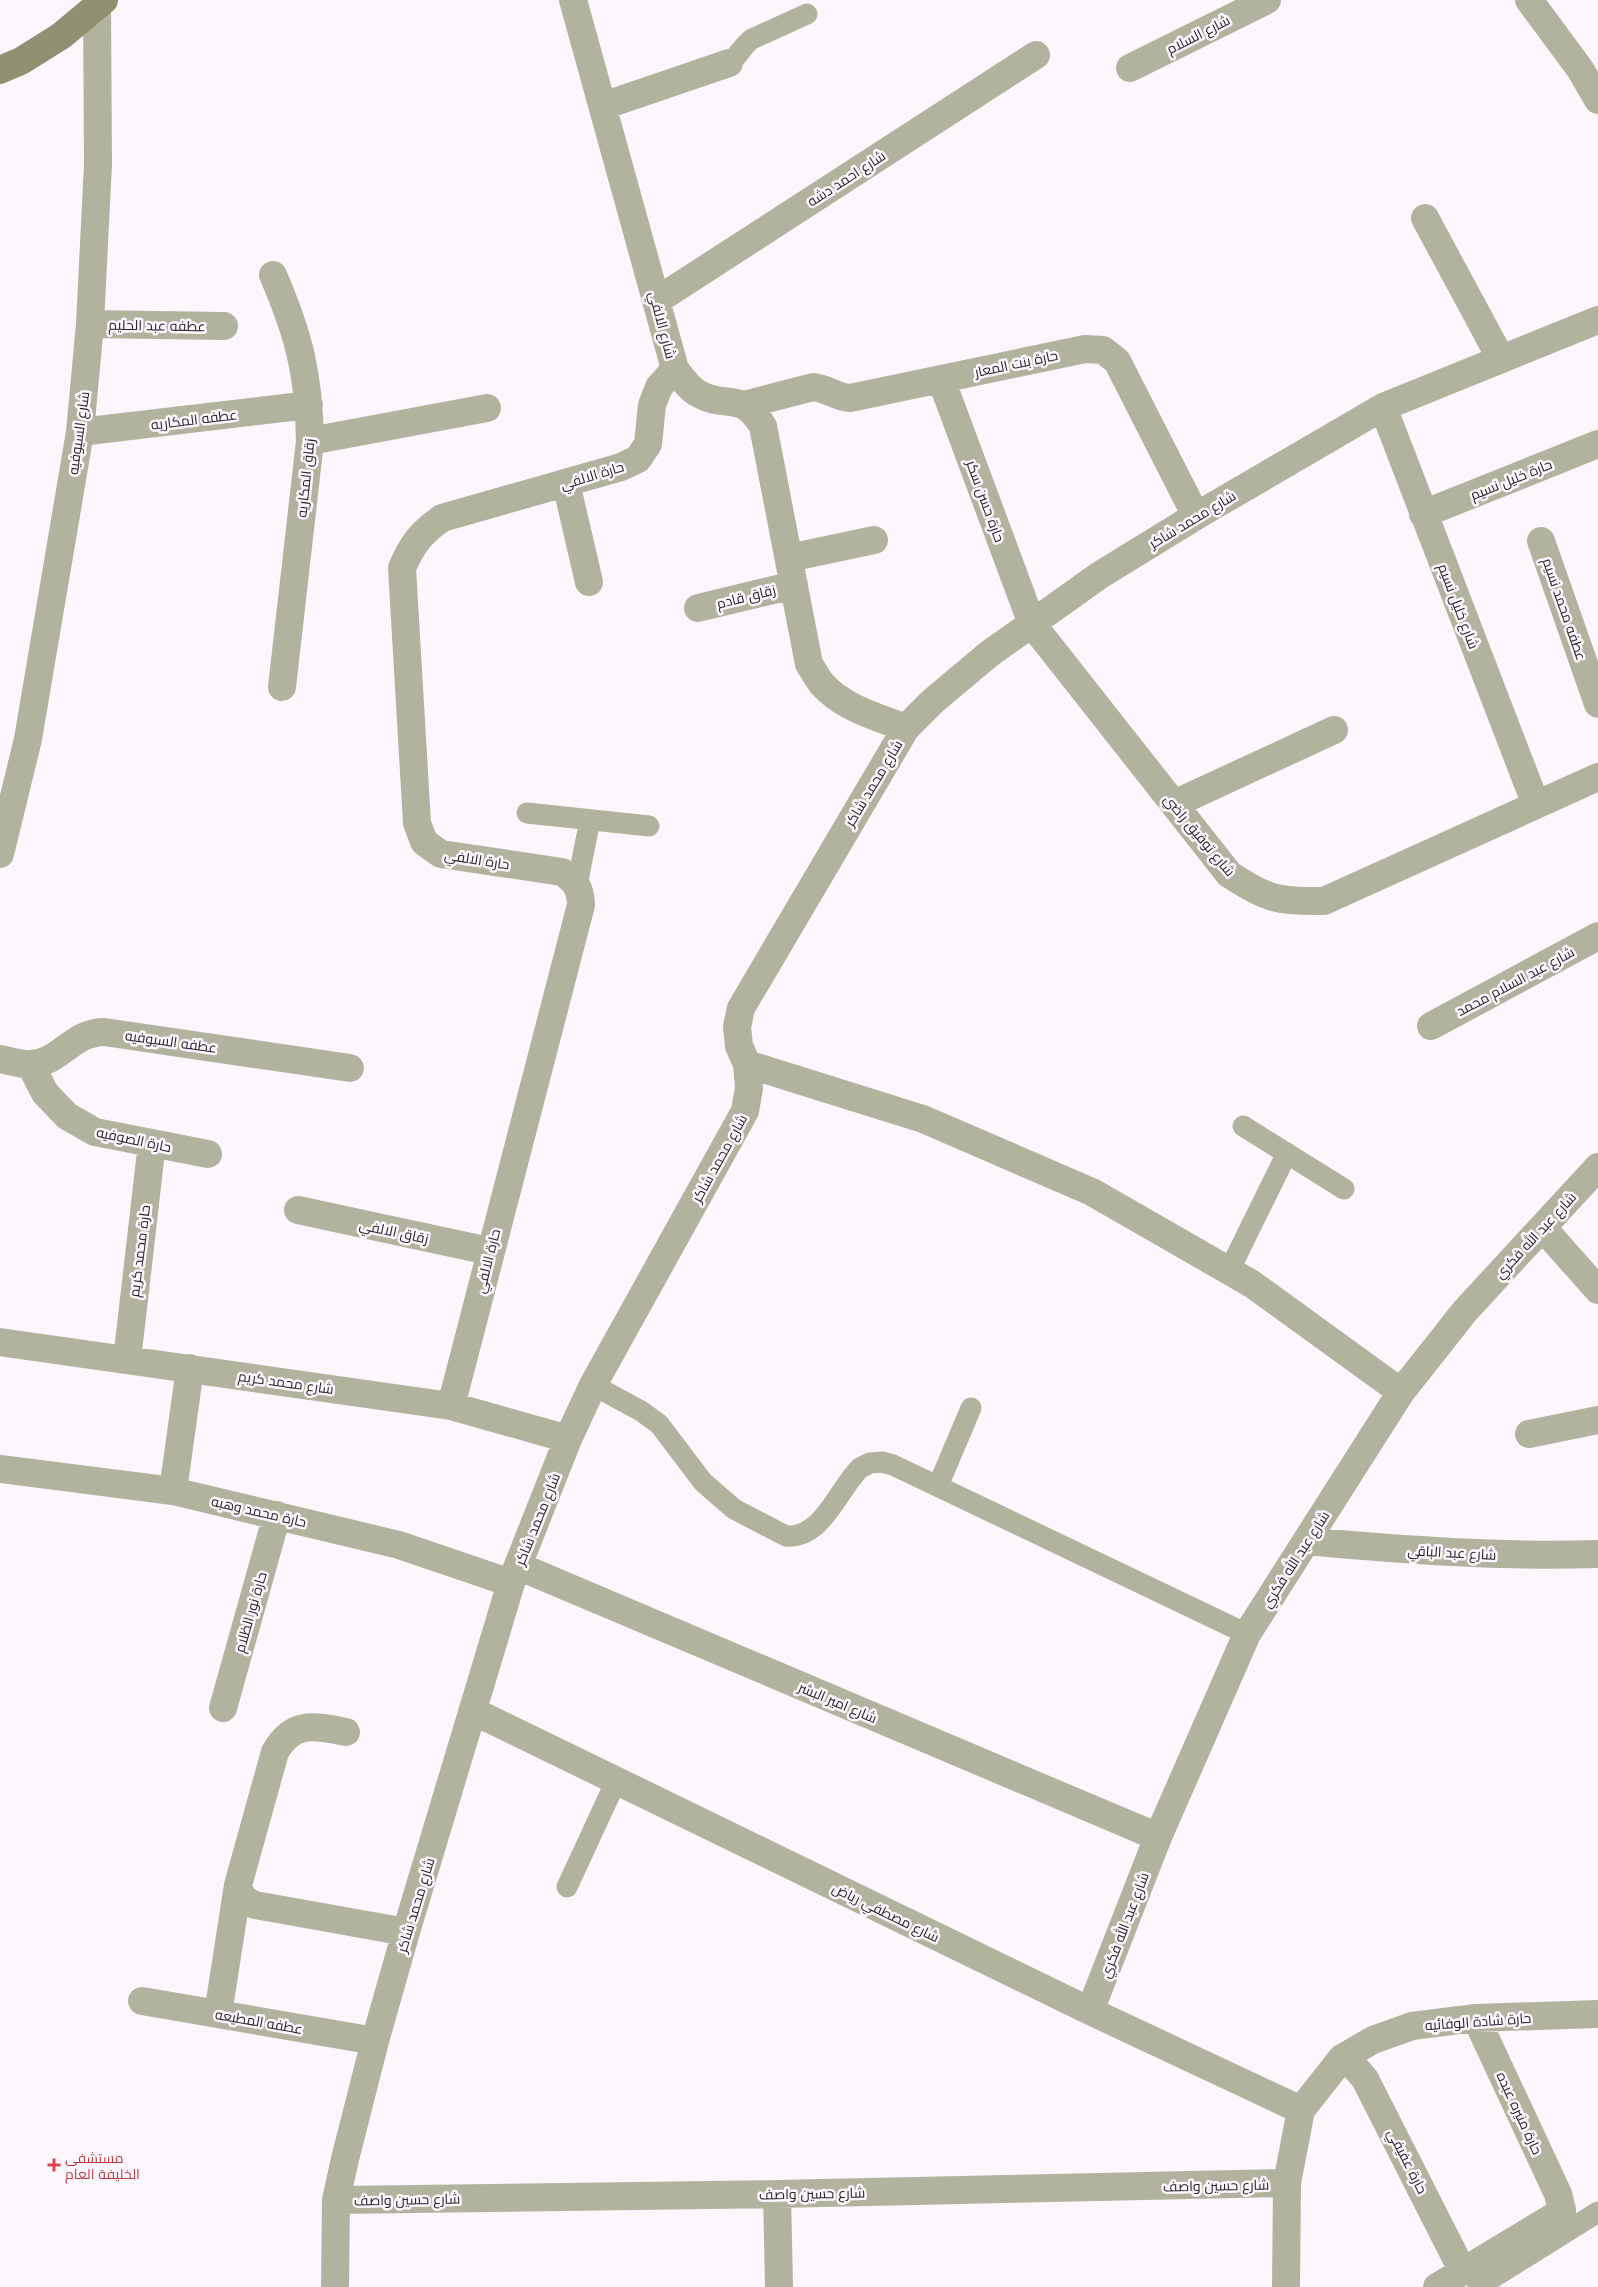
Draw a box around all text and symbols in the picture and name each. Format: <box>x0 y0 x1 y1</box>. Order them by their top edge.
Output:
street label: شارع السلام <box>1163 11 1233 59</box>
street label: شارع احمد دشه <box>804 146 889 210</box>
street label: شارع الالفي <box>642 289 680 362</box>
street label: عطفه عبد الحليم <box>108 316 206 336</box>
street label: حارة بنت المعار <box>972 346 1059 380</box>
street label: شارع السيوفيه <box>64 390 93 476</box>
street label: عطفه المكاريه <box>150 405 238 433</box>
street label: زقاق المكاريه <box>292 438 319 518</box>
street label: حارة خليل نسيم <box>1468 455 1555 505</box>
street label: حارة الالفي <box>558 457 627 497</box>
street label: حارة حسن سكر <box>963 457 1009 544</box>
street label: شارع محمد شاكر <box>1145 486 1239 553</box>
street label: عطفه محمد نسيم <box>1538 556 1590 663</box>
street label: شارع خليل نسيم <box>1433 561 1483 652</box>
street label: زقاق قادم <box>715 580 778 614</box>
street label: شارع محمد شاكر <box>840 737 906 831</box>
street label: شارع توفيق راضي <box>1159 791 1239 881</box>
street label: حارة الالفي <box>443 845 511 876</box>
street label: شارع عبد السلام محمد <box>1453 943 1578 1021</box>
street label: عطفه السيوفيه <box>124 1026 218 1056</box>
street label: شارع محمد شاكر <box>687 1111 751 1206</box>
street label: حارة الصوفيه <box>95 1123 173 1155</box>
street label: شارع عبد الله فكري <box>1491 1188 1582 1284</box>
street label: حارة محمد كريم <box>125 1204 155 1298</box>
street label: زقاق الالفي <box>357 1215 430 1251</box>
street label: حارة الالفي <box>471 1227 507 1296</box>
street label: شارع محمد كريم <box>237 1367 335 1399</box>
street label: شارع محمد شاكر <box>510 1470 564 1569</box>
street label: حارة محمد وهبه <box>210 1492 308 1530</box>
street label: شارع عبد الله فكري <box>1257 1507 1336 1613</box>
street label: شارع عبد الباقي <box>1407 1541 1497 1567</box>
street label: حارة نور الظلام <box>230 1570 272 1655</box>
street label: شارع امير البشر <box>795 1677 880 1727</box>
street label: شارع محمد شاكر <box>392 1856 438 1956</box>
street label: شارع عبد الله فكري <box>1096 1870 1156 1982</box>
street label: شارع مصطفي رياض <box>828 1879 942 1949</box>
street label: عطفه المطيعه <box>214 2005 304 2037</box>
street label: حارة شادة الوفائيه <box>1424 2009 1532 2033</box>
street label: حارة منيره عبده <box>1493 2069 1547 2157</box>
street label: حارة عفيفي <box>1381 2126 1432 2198</box>
place label: مستشفى الخليفة العام <box>65 2149 140 2184</box>
marker: مستشفى الخليفة العام <box>47 2158 61 2172</box>
street label: شارع حسين واصف <box>1163 2176 1269 2195</box>
street label: شارع حسين واصف <box>759 2184 865 2203</box>
street label: شارع حسين واصف <box>354 2190 460 2209</box>

